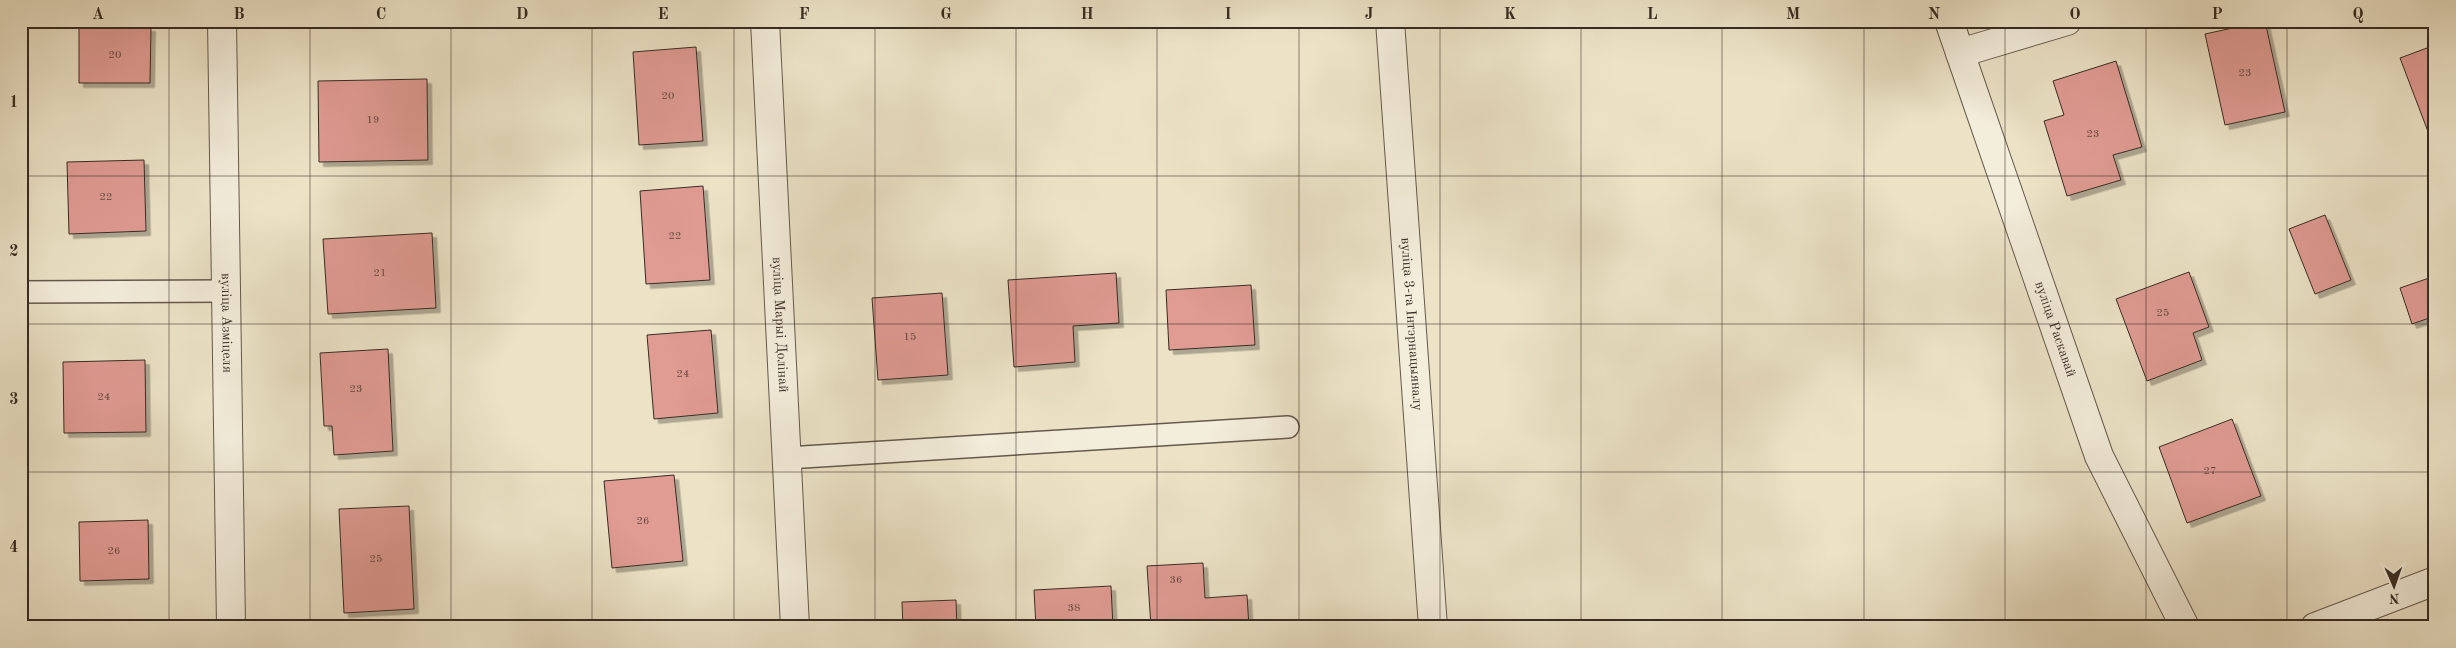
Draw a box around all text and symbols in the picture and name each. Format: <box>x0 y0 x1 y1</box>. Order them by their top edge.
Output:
text: A <box>92 7 104 23</box>
text: B <box>233 7 245 23</box>
text: C <box>376 7 386 23</box>
text: D <box>516 7 528 23</box>
text: E <box>657 7 669 23</box>
text: F <box>799 7 810 23</box>
text: G <box>940 7 952 23</box>
text: H <box>1080 7 1094 23</box>
text: I <box>1224 7 1232 23</box>
text: J <box>1365 7 1374 23</box>
text: K <box>1504 7 1516 23</box>
text: L <box>1647 7 1658 23</box>
text: M <box>1786 7 1800 23</box>
text: N <box>1928 7 1941 23</box>
text: O <box>2069 7 2081 23</box>
text: P <box>2211 7 2223 23</box>
text: Q <box>2352 7 2364 23</box>
house number: 20 <box>109 50 121 61</box>
house number: 23 <box>2239 68 2251 79</box>
house number: 20 <box>662 91 674 102</box>
text: 1 <box>9 95 19 111</box>
house number: 19 <box>367 115 379 126</box>
house number: 23 <box>2087 129 2099 140</box>
house number: 22 <box>100 192 112 203</box>
house number: 22 <box>669 231 681 242</box>
street label: вуліца 3-га Інтэрнацыяналу <box>1398 237 1425 412</box>
text: 2 <box>9 244 19 260</box>
street label: вуліца Марыі Долінай <box>770 256 790 393</box>
house number: 21 <box>374 268 386 279</box>
street label: вуліца Азміцеля <box>219 273 234 373</box>
street label: вуліца Раскавай <box>2032 279 2078 379</box>
house number: 25 <box>2157 308 2169 319</box>
house number: 15 <box>904 332 916 343</box>
house number: 24 <box>677 369 689 380</box>
house number: 23 <box>350 384 362 395</box>
text: 3 <box>9 392 19 408</box>
house number: 24 <box>98 392 110 403</box>
house number: 27 <box>2204 466 2216 477</box>
house number: 26 <box>637 516 649 527</box>
text: 4 <box>9 540 19 556</box>
house number: 26 <box>108 546 120 557</box>
house number: 25 <box>370 554 382 565</box>
north arrow <box>2368 560 2418 610</box>
house number: 36 <box>1170 575 1182 586</box>
text: N <box>2389 591 2400 605</box>
house number: 38 <box>1068 603 1080 614</box>

